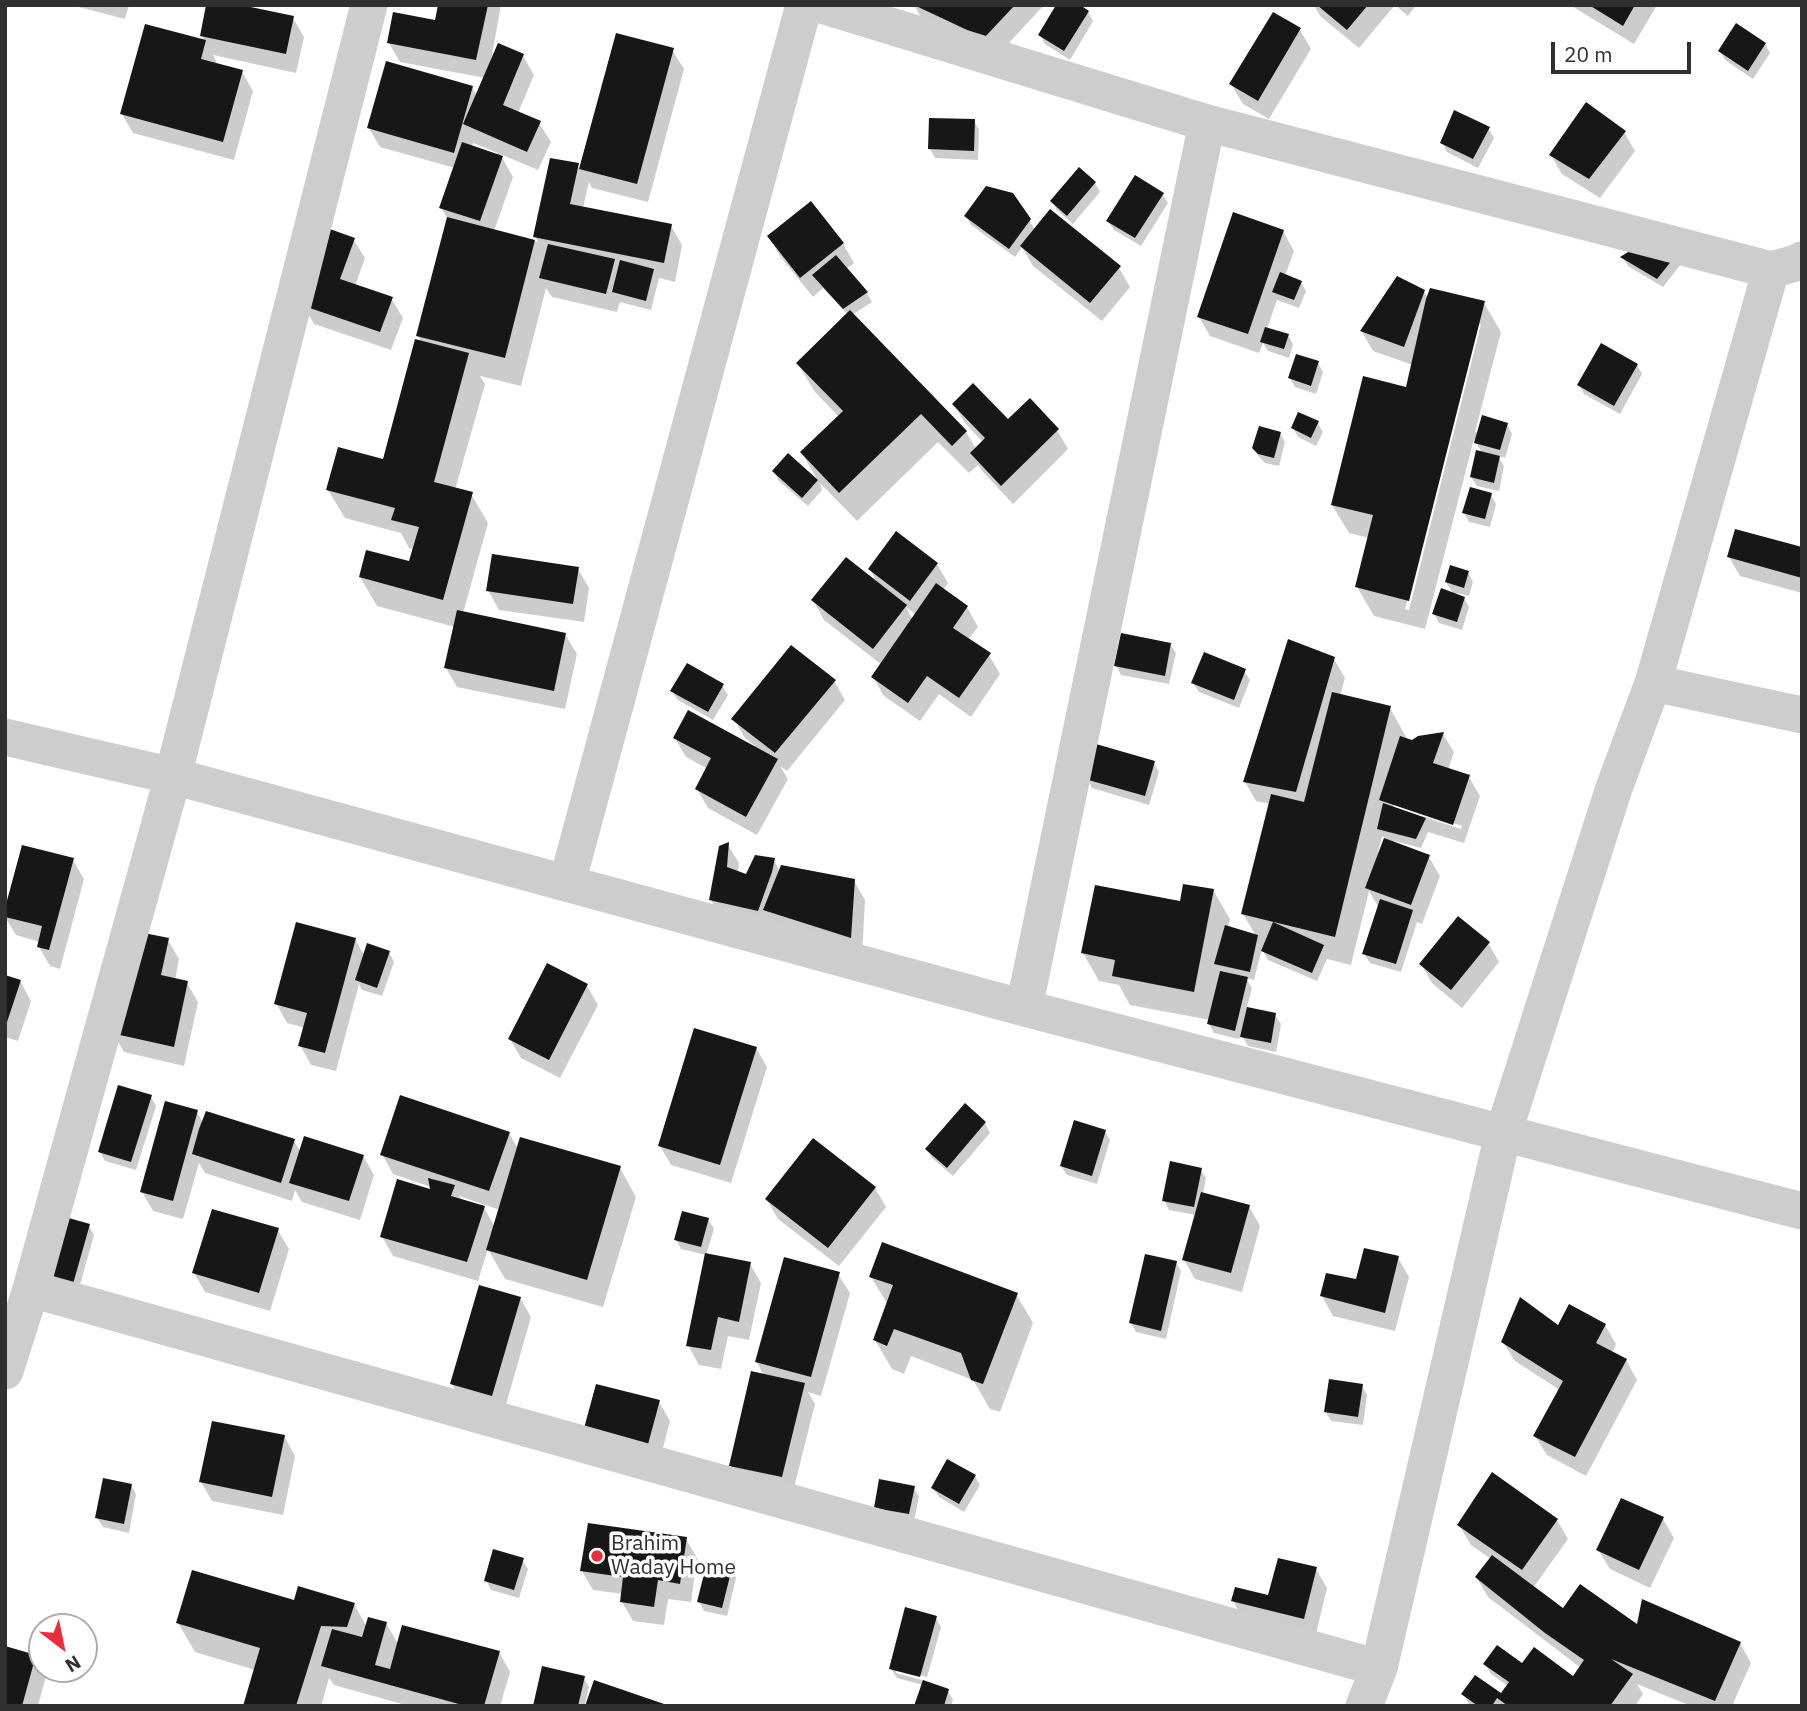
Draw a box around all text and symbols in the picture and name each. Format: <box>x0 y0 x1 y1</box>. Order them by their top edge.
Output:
scale bar <box>1555 28 1695 72</box>
text: 20 m <box>1564 40 1613 68</box>
place label: Brahim Waday Home <box>611 1531 736 1581</box>
marker: Brahim Waday Home <box>589 1548 605 1564</box>
north arrow <box>28 1613 98 1683</box>
text: N <box>61 1650 85 1678</box>

